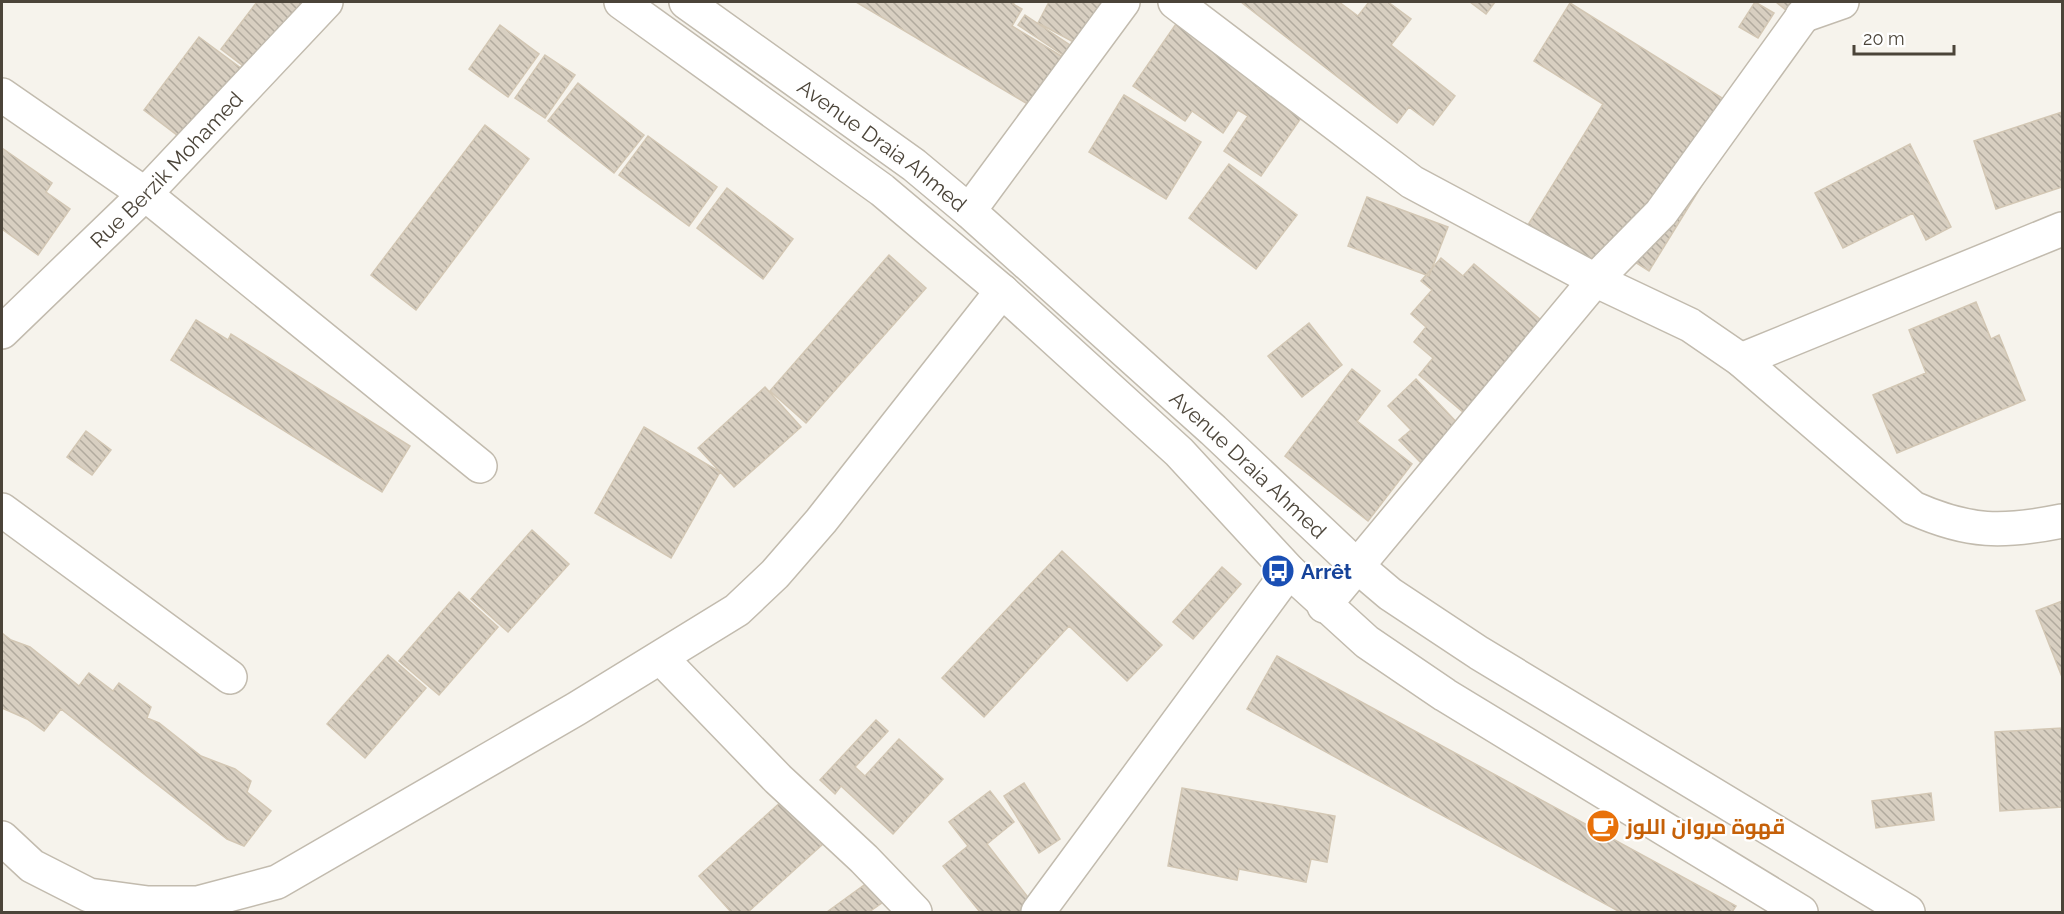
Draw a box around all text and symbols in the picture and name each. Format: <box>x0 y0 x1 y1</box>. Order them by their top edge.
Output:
scale bar <box>1854 18 1954 56</box>
text: 20 m <box>1863 28 1905 49</box>
street label: Avenue Draia Ahmed <box>793 74 972 216</box>
street label: Rue Berzik Mohamed <box>85 86 248 253</box>
street label: Avenue Draia Ahmed <box>1165 385 1332 543</box>
bus stop icon: Arrêt <box>1260 553 1296 589</box>
place label: Arrêt <box>1301 559 1352 584</box>
cafe icon: قهوة مروان اللوز <box>1585 808 1621 844</box>
place label: قهوة مروان اللوز <box>1625 814 1785 840</box>

